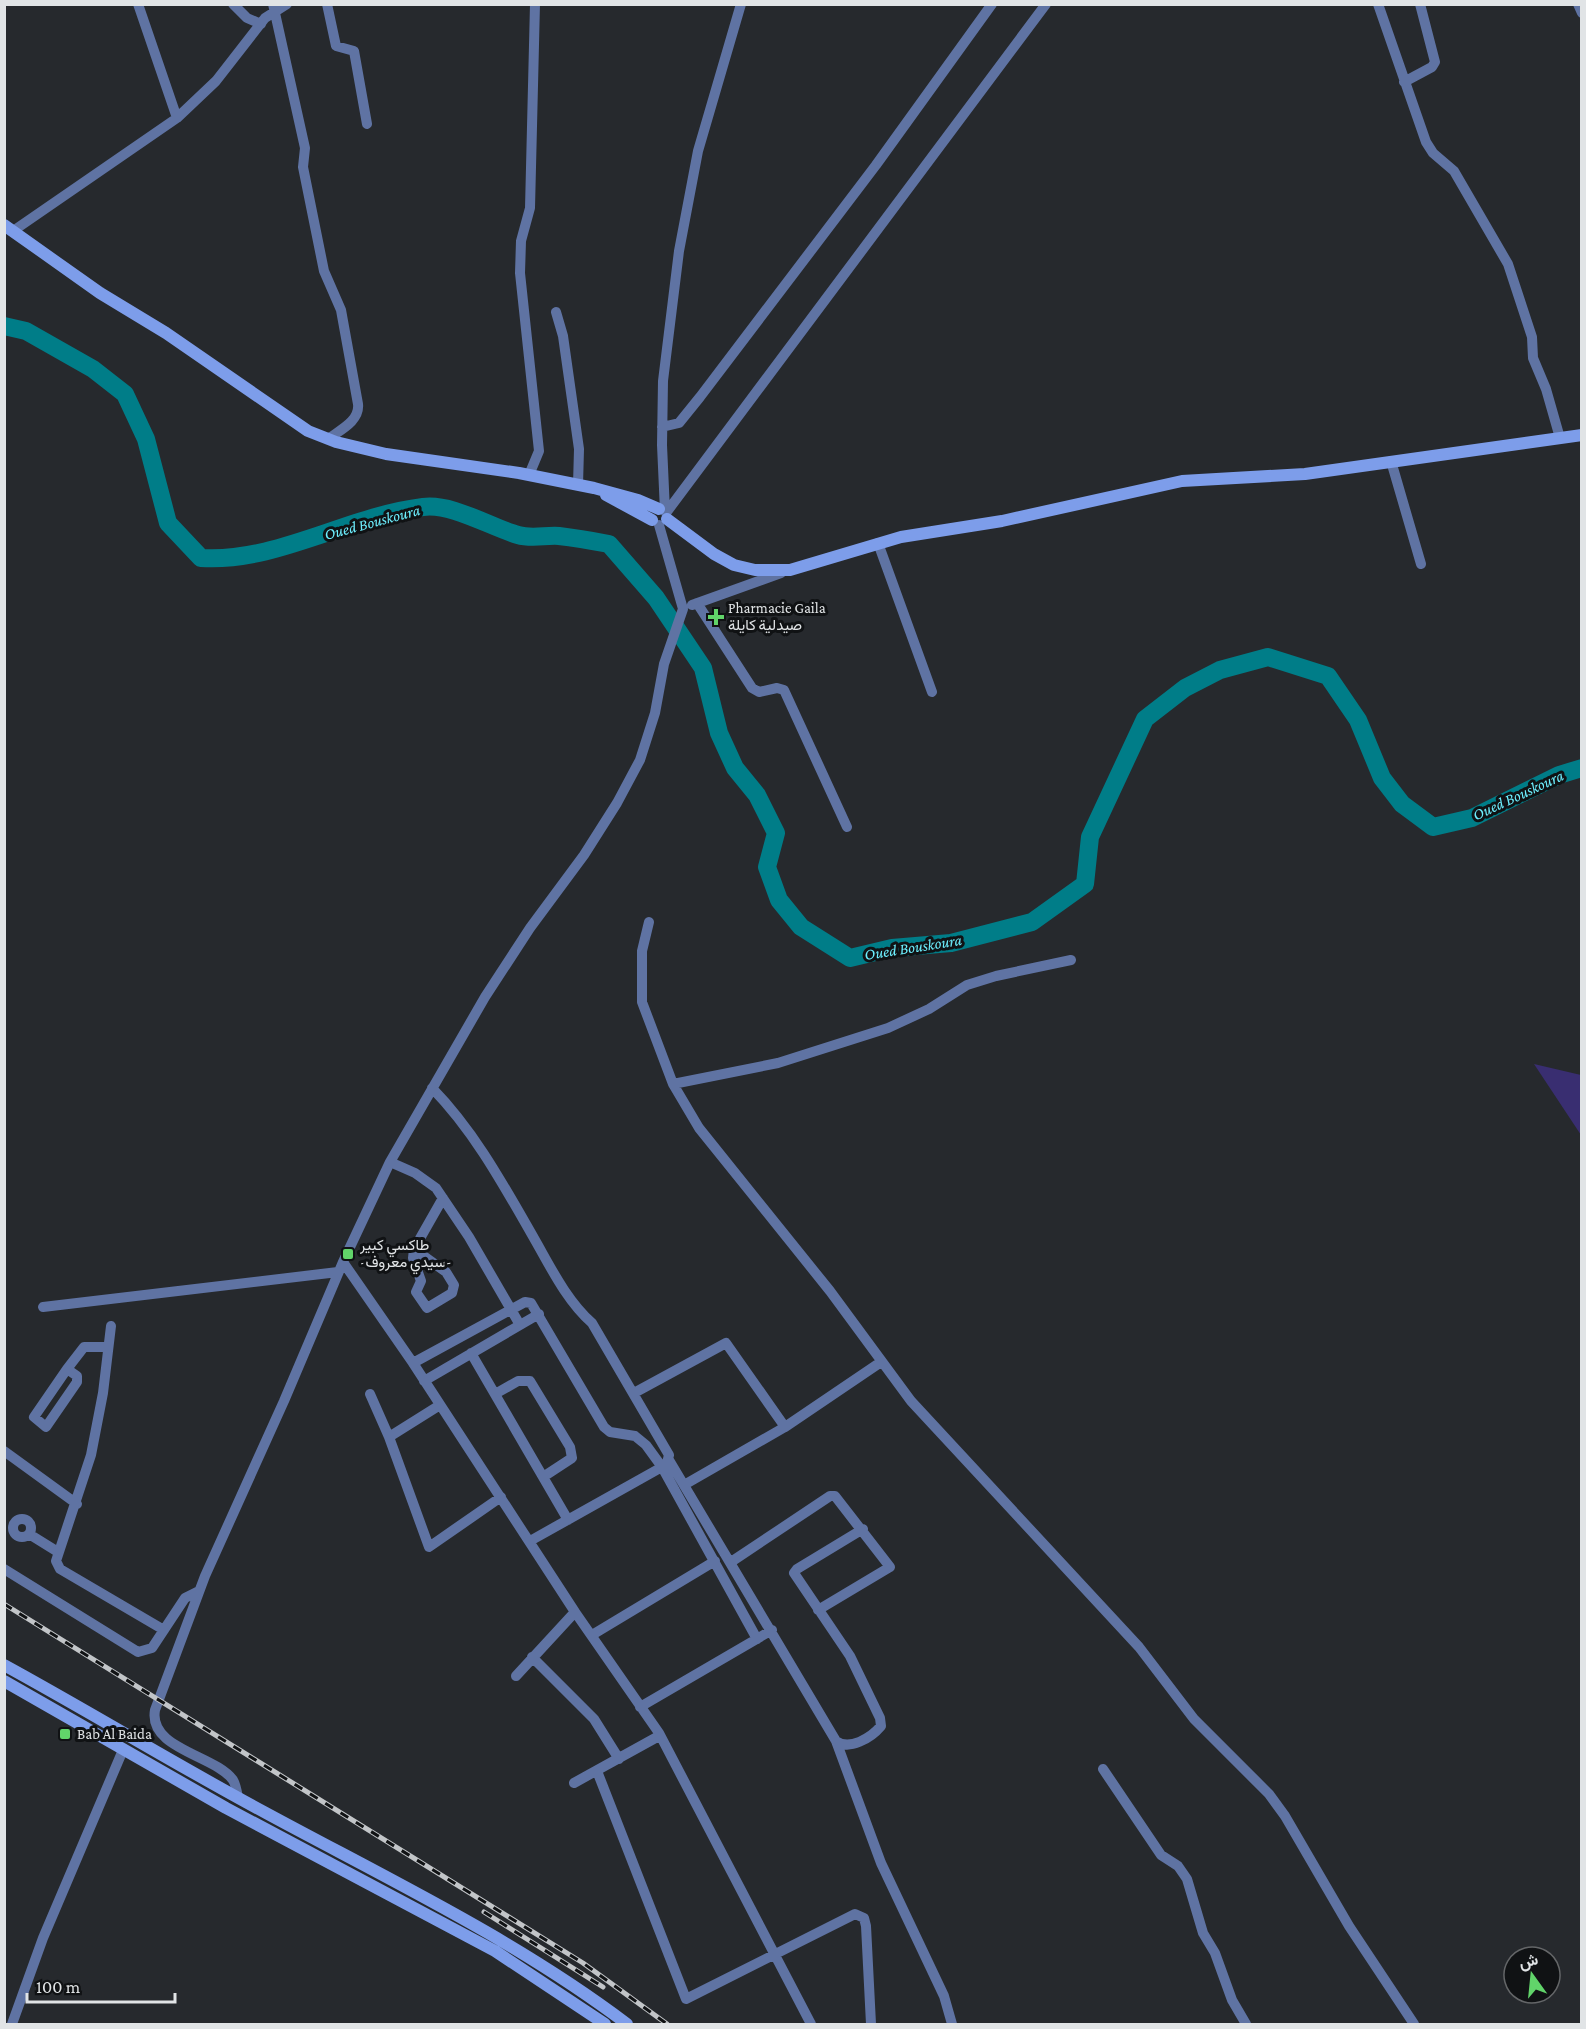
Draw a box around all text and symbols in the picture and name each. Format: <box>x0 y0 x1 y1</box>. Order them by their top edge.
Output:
water label: Oued Bouskoura <box>322 501 422 543</box>
place label: Pharmacie Gaila صيدلية كايلة <box>728 600 826 634</box>
marker: Pharmacie Gaila صيدلية كايلة <box>709 610 723 624</box>
water label: Oued Bouskoura <box>1470 766 1567 823</box>
water label: Oued Bouskoura <box>863 931 963 963</box>
place label: طاكسي كبير -سيدي معروف- <box>359 1237 451 1275</box>
marker: طاكسي كبير -سيدي معروف- <box>341 1247 355 1261</box>
place label: Bab Al Baida <box>77 1726 152 1742</box>
marker: Bab Al Baida <box>58 1727 72 1741</box>
north arrow <box>1502 1945 1562 2005</box>
text: ش <box>1517 1950 1540 1973</box>
scale bar <box>27 1966 176 2004</box>
text: 100 m <box>36 1977 81 1997</box>

